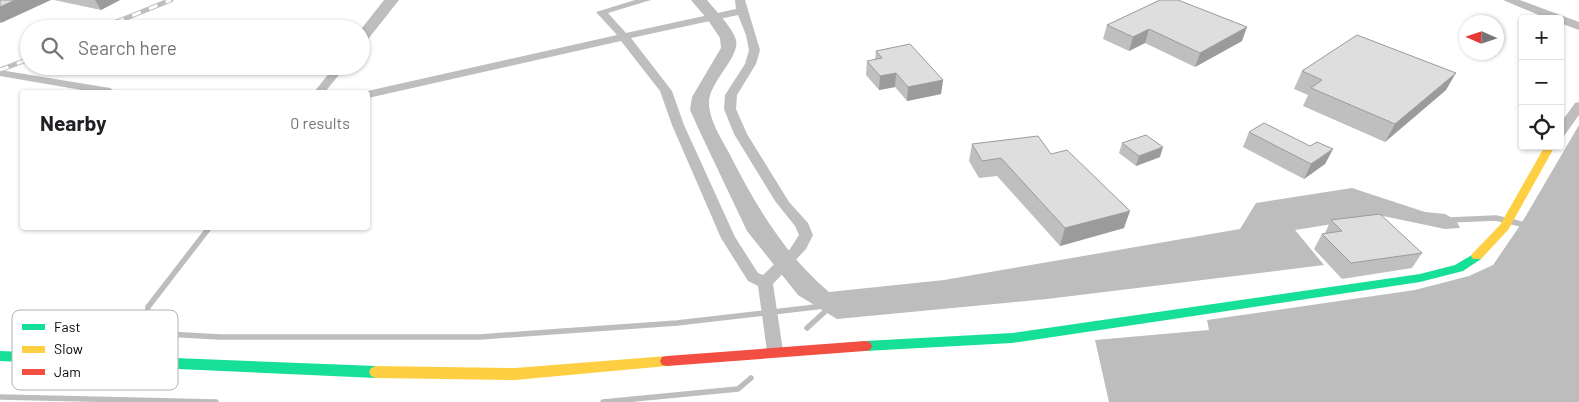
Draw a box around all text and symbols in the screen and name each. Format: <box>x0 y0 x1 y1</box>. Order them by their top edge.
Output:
north arrow <box>1459 15 1504 60</box>
map controls <box>1519 15 1564 150</box>
button: + <box>1519 15 1564 60</box>
search box <box>20 20 370 75</box>
icon: search <box>38 34 66 62</box>
text: Search here <box>78 36 177 59</box>
button: − <box>1519 60 1564 105</box>
button: locate <box>1519 105 1564 150</box>
text: Nearby <box>40 110 106 135</box>
text: 0 results <box>290 113 350 132</box>
legend <box>12 310 178 390</box>
text: Fast <box>54 318 80 335</box>
text: Slow <box>54 340 83 357</box>
text: Jam <box>54 363 81 380</box>

